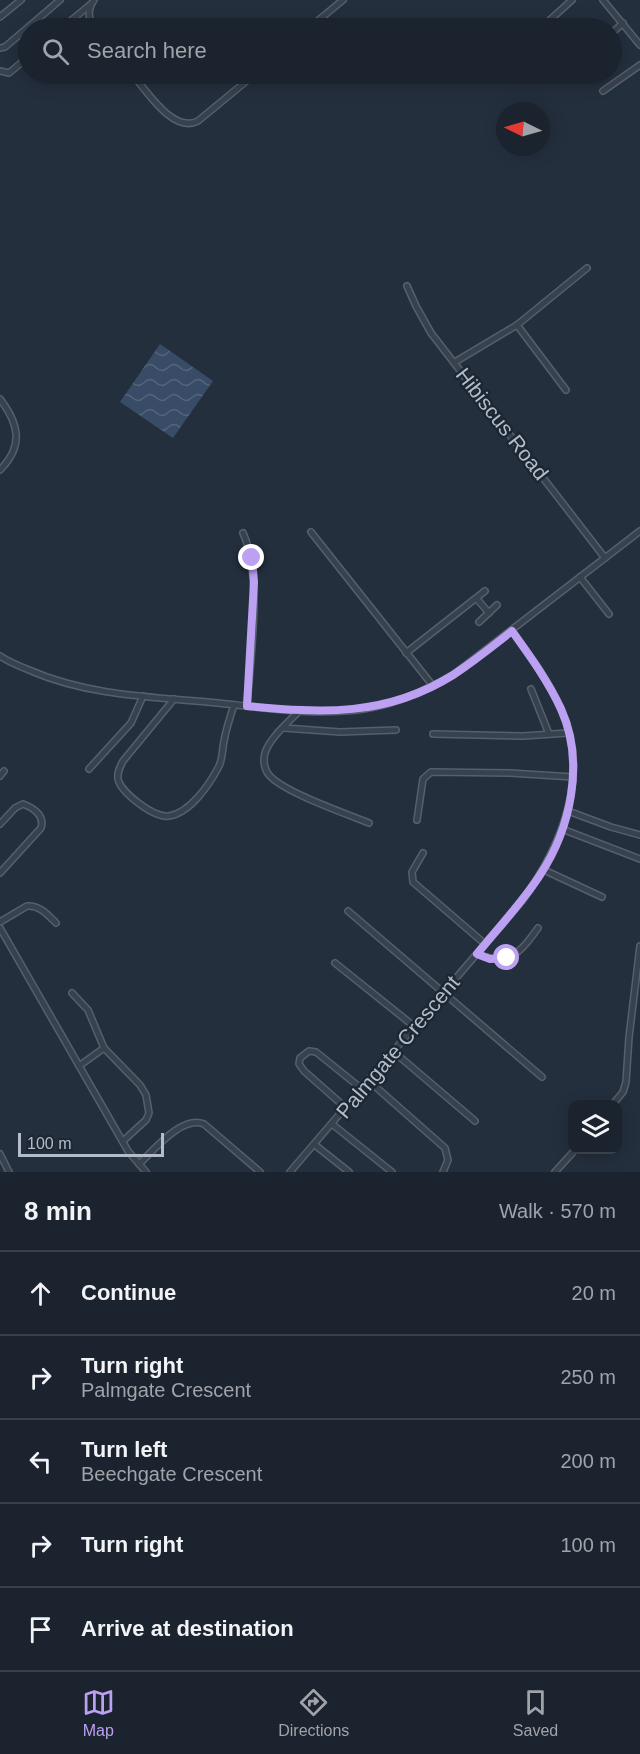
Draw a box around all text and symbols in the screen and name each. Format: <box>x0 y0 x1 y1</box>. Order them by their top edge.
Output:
search box <box>18 18 622 84</box>
icon: search <box>39 35 72 68</box>
text: Search here <box>87 38 207 63</box>
north arrow <box>496 102 550 156</box>
street label: Hibiscus Road <box>452 363 553 484</box>
route end <box>238 544 264 570</box>
route start <box>493 944 519 970</box>
street label: Palmgate Crescent <box>331 971 464 1122</box>
map controls <box>568 1100 622 1154</box>
button: layers <box>568 1100 622 1154</box>
scale bar <box>18 1130 164 1158</box>
text: 100 m <box>27 1135 71 1152</box>
text: 8 min <box>24 1196 92 1226</box>
text: Walk · 570 m <box>499 1200 616 1222</box>
icon: ahead <box>24 1277 57 1310</box>
text: Continue <box>81 1280 176 1305</box>
text: 20 m <box>572 1282 616 1304</box>
text: Turn right <box>81 1353 183 1378</box>
icon: right <box>24 1361 57 1394</box>
text: 250 m <box>560 1366 616 1388</box>
text: Palmgate Crescent <box>81 1379 251 1401</box>
text: Turn left <box>81 1437 167 1462</box>
icon: left <box>24 1445 57 1478</box>
text: 200 m <box>560 1450 616 1472</box>
text: Beechgate Crescent <box>81 1463 262 1485</box>
icon: right <box>24 1529 57 1562</box>
text: Turn right <box>81 1532 183 1557</box>
text: 100 m <box>560 1534 616 1556</box>
icon: arrive <box>24 1613 57 1646</box>
text: Arrive at destination <box>81 1616 294 1641</box>
tab: Map <box>82 1686 115 1740</box>
tab: Directions <box>278 1686 349 1740</box>
tab: Saved <box>513 1686 558 1740</box>

